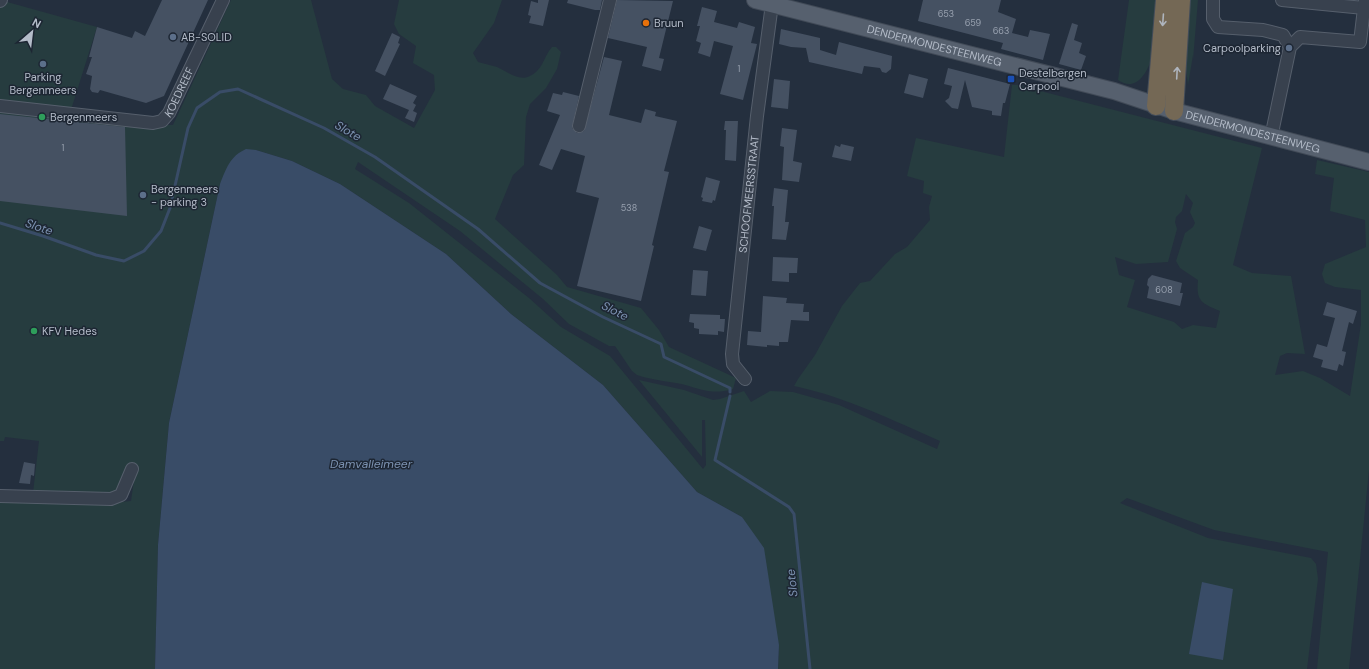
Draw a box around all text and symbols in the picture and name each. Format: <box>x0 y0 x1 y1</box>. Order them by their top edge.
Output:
house number: 653 <box>938 8 954 20</box>
north arrow <box>12 12 52 52</box>
one-way arrow <box>1160 13 1167 26</box>
text: N <box>30 15 44 31</box>
place label: Bruun <box>654 16 684 30</box>
house number: 659 <box>965 17 982 29</box>
marker: Bruun <box>641 18 651 28</box>
street label: DENDERMONDESTEENWEG <box>865 22 1003 69</box>
house number: 663 <box>993 25 1009 37</box>
place label: AB-SOLID <box>181 30 232 44</box>
marker: AB-SOLID <box>168 32 178 42</box>
place label: Carpoolparking <box>1203 41 1281 55</box>
marker: Carpoolparking <box>1284 43 1294 53</box>
marker: Parking Bergenmeers <box>38 59 48 69</box>
house number: 1 <box>738 63 741 75</box>
street label: KOEDREEF <box>162 65 197 120</box>
place label: Destelbergen Carpool <box>1019 66 1087 93</box>
one-way arrow <box>1174 67 1181 80</box>
place label: Parking Bergenmeers <box>9 70 77 97</box>
marker: Destelbergen Carpool <box>1006 74 1016 84</box>
street label: DENDERMONDESTEENWEG <box>1184 107 1322 156</box>
place label: Bergenmeers <box>50 110 117 124</box>
marker: Bergenmeers <box>37 112 47 122</box>
water label: Slote <box>332 117 364 145</box>
street label: SCHOOFMEERSSTRAAT <box>736 135 762 254</box>
house number: 1 <box>62 142 65 154</box>
place label: Bergenmeers - parking 3 <box>151 182 218 209</box>
marker: Bergenmeers - parking 3 <box>138 190 148 200</box>
house number: 538 <box>621 202 637 214</box>
water label: Slote <box>23 215 55 239</box>
house number: 608 <box>1155 284 1173 296</box>
water label: Slote <box>599 298 631 325</box>
place label: KFV Hedes <box>42 324 97 338</box>
marker: KFV Hedes <box>29 326 39 336</box>
water label: Damvalleimeer <box>330 456 413 472</box>
water label: Slote <box>783 568 801 598</box>

